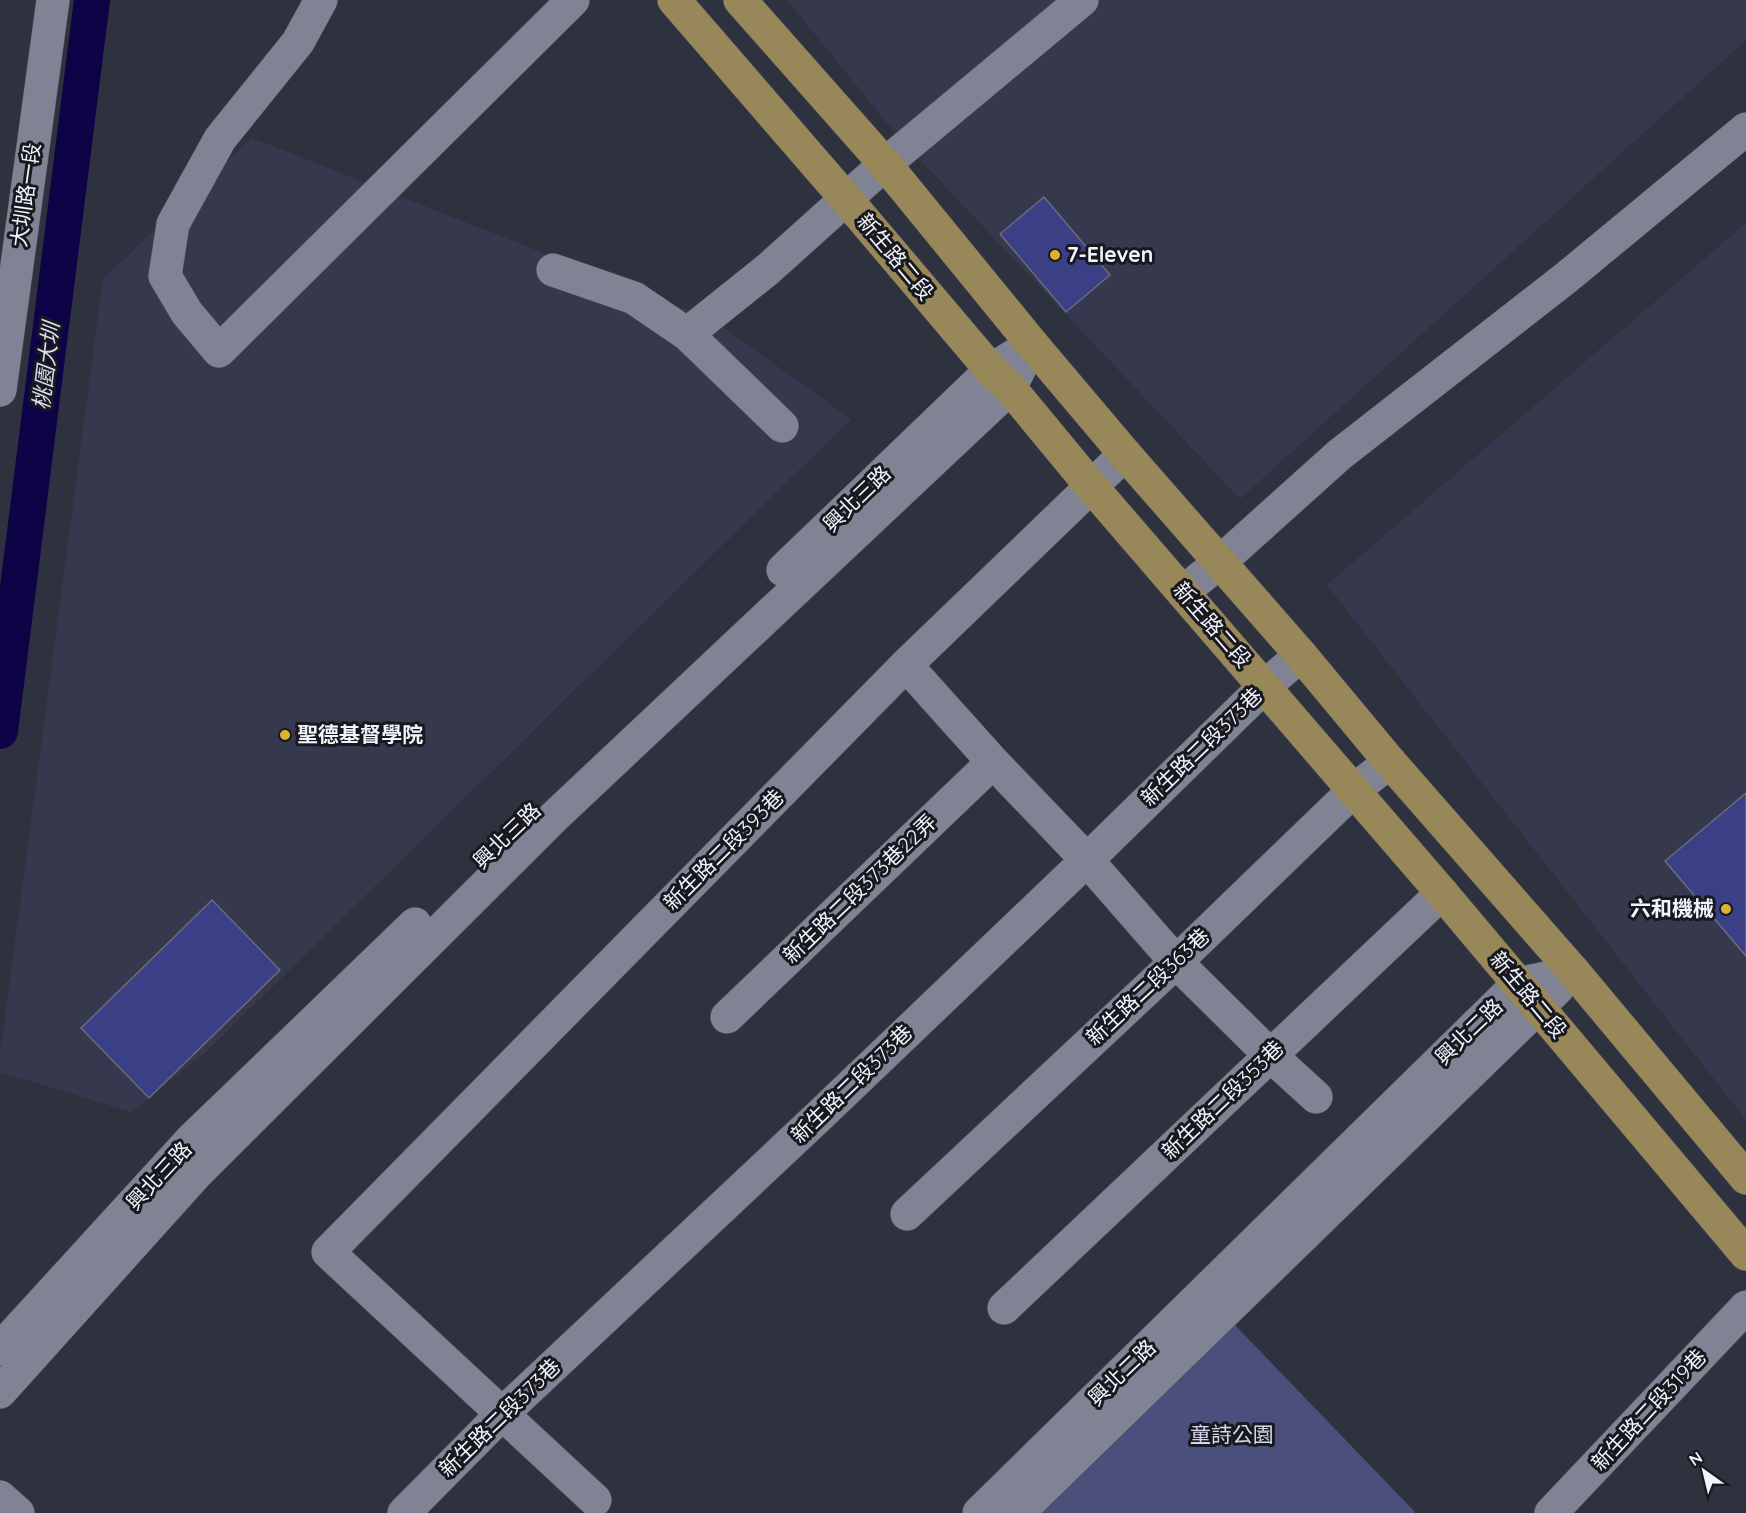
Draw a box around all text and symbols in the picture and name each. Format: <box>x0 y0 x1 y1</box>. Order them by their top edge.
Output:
street label: 大圳路一段 <box>5 141 45 249</box>
street label: 新生路二段 <box>852 208 939 305</box>
place label: 7-Eleven <box>1067 241 1153 267</box>
marker: 7-Eleven <box>1048 248 1062 262</box>
water label: 桃園大圳 <box>27 318 66 411</box>
street label: 興北三路 <box>817 460 896 537</box>
street label: 新生路二段 <box>1169 576 1257 672</box>
street label: 新生路二段373巷 <box>1135 682 1267 811</box>
place label: 聖德基督學院 <box>297 721 423 747</box>
marker: 聖德基督學院 <box>278 728 292 742</box>
street label: 新生路二段393巷 <box>658 784 789 915</box>
street label: 興北三路 <box>467 797 546 874</box>
street label: 新生路二段373巷22弄 <box>777 808 941 968</box>
place label: 六和機械 <box>1630 895 1714 921</box>
marker: 六和機械 <box>1719 902 1733 916</box>
street label: 新生路二段363巷 <box>1080 922 1214 1050</box>
street label: 新生路二段 <box>1485 946 1572 1043</box>
street label: 興北二路 <box>1429 993 1508 1070</box>
street label: 新生路二段373巷 <box>785 1019 917 1148</box>
street label: 新生路二段353巷 <box>1156 1035 1289 1164</box>
street label: 興北三路 <box>120 1136 196 1215</box>
street label: 興北二路 <box>1082 1334 1161 1411</box>
street label: 新生路二段319巷 <box>1585 1343 1711 1475</box>
street label: 新生路二段373巷 <box>433 1353 565 1482</box>
park label: 童詩公園 <box>1190 1421 1274 1447</box>
north arrow <box>1674 1441 1734 1501</box>
text: N <box>1685 1447 1706 1470</box>

